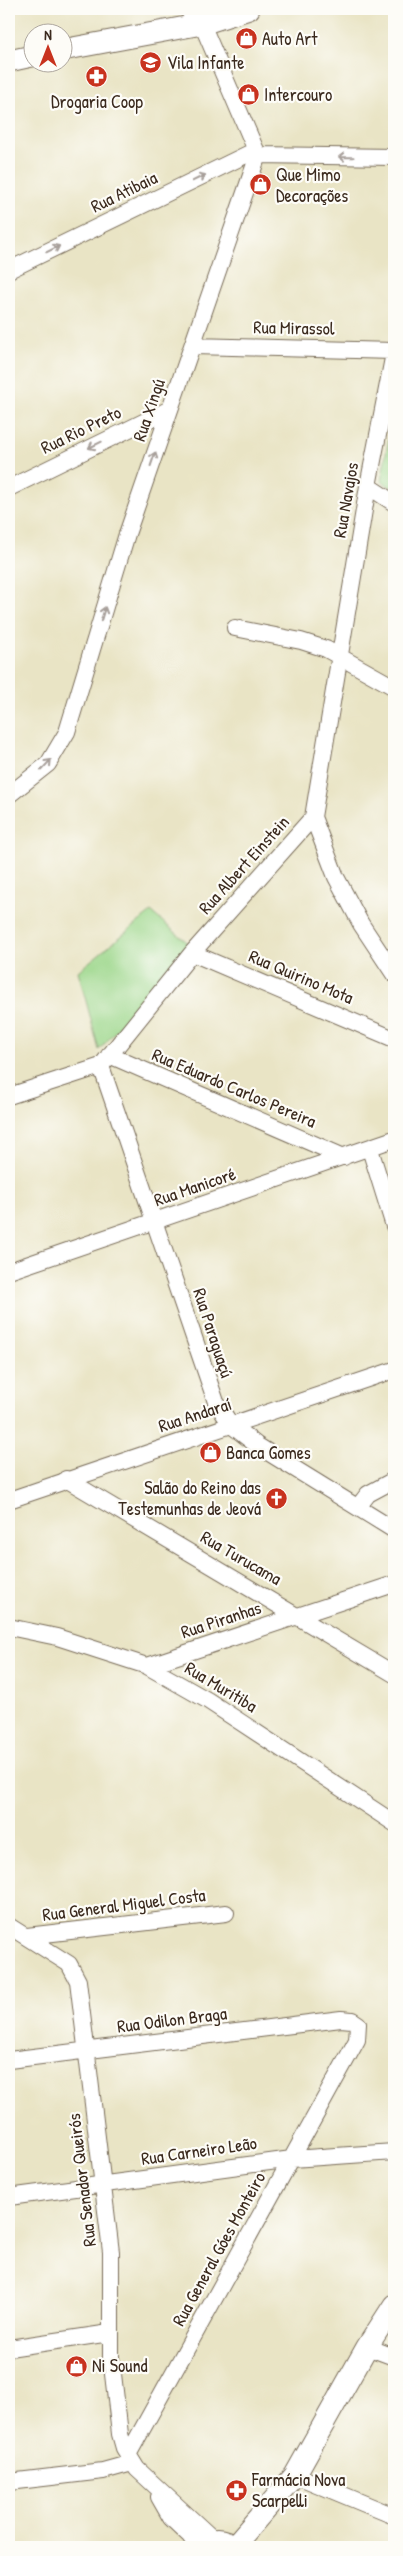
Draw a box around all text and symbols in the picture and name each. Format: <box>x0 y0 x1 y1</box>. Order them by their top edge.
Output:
north arrow <box>22 22 72 72</box>
text: N <box>44 25 52 44</box>
place label: Auto Art <box>262 26 318 51</box>
shop icon: Auto Art <box>234 27 258 51</box>
place label: Vila Infante <box>167 50 245 75</box>
school or university icon: Vila Infante <box>139 51 163 75</box>
pharmacy icon: Drogaria Coop <box>85 65 109 89</box>
place label: Intercouro <box>264 82 332 107</box>
shop icon: Intercouro <box>236 83 260 107</box>
place label: Drogaria Coop <box>51 89 143 114</box>
one-way arrow <box>338 152 354 161</box>
place label: Que Mimo Decorações <box>276 162 348 208</box>
street label: Rua Atibaia <box>86 165 161 218</box>
one-way arrow <box>191 173 206 182</box>
shop icon: Que Mimo Decorações <box>248 173 272 197</box>
one-way arrow <box>45 244 60 253</box>
street label: Rua Mirassol <box>253 314 335 341</box>
street label: Rua Xingú <box>126 375 171 445</box>
street label: Rua Rio Preto <box>36 399 125 460</box>
one-way arrow <box>88 441 103 451</box>
one-way arrow <box>149 452 158 468</box>
street label: Rua Navajos <box>327 460 364 539</box>
one-way arrow <box>99 606 109 622</box>
one-way arrow <box>41 758 52 771</box>
street label: Rua Albert Einstein <box>193 810 295 919</box>
street label: Rua Quirino Mota <box>245 943 357 1010</box>
street label: Rua Eduardo Carlos Pereira <box>148 1042 320 1133</box>
street label: Rua Manicoré <box>151 1161 239 1212</box>
street label: Rua Paraguaçú <box>187 1285 240 1381</box>
street label: Rua Andaraí <box>155 1391 235 1438</box>
place label: Banca Gomes <box>226 1440 311 1465</box>
shop icon: Banca Gomes <box>198 1441 222 1465</box>
place label: Salão do Reino das Testemunhas de Jeová <box>118 1475 261 1521</box>
church icon: Salão do Reino das Testemunhas de Jeová <box>265 1486 289 1510</box>
street label: Rua Turucama <box>196 1524 286 1591</box>
street label: Rua Piranhas <box>178 1595 264 1644</box>
street label: Rua Muritiba <box>180 1655 262 1718</box>
street label: Rua General Miguel Costa <box>41 1882 207 1927</box>
street label: Rua Odilon Braga <box>116 2000 228 2039</box>
street label: Rua Senador Queirós <box>61 2112 102 2248</box>
street label: Rua Carneiro Leão <box>140 2130 258 2171</box>
street label: Rua General Góes Monteiro <box>166 2167 271 2330</box>
place label: Ni Sound <box>92 2353 148 2378</box>
shop icon: Ni Sound <box>64 2354 88 2378</box>
place label: Farmácia Nova Scarpelli <box>251 2467 345 2513</box>
pharmacy icon: Farmácia Nova Scarpelli <box>224 2478 248 2502</box>

